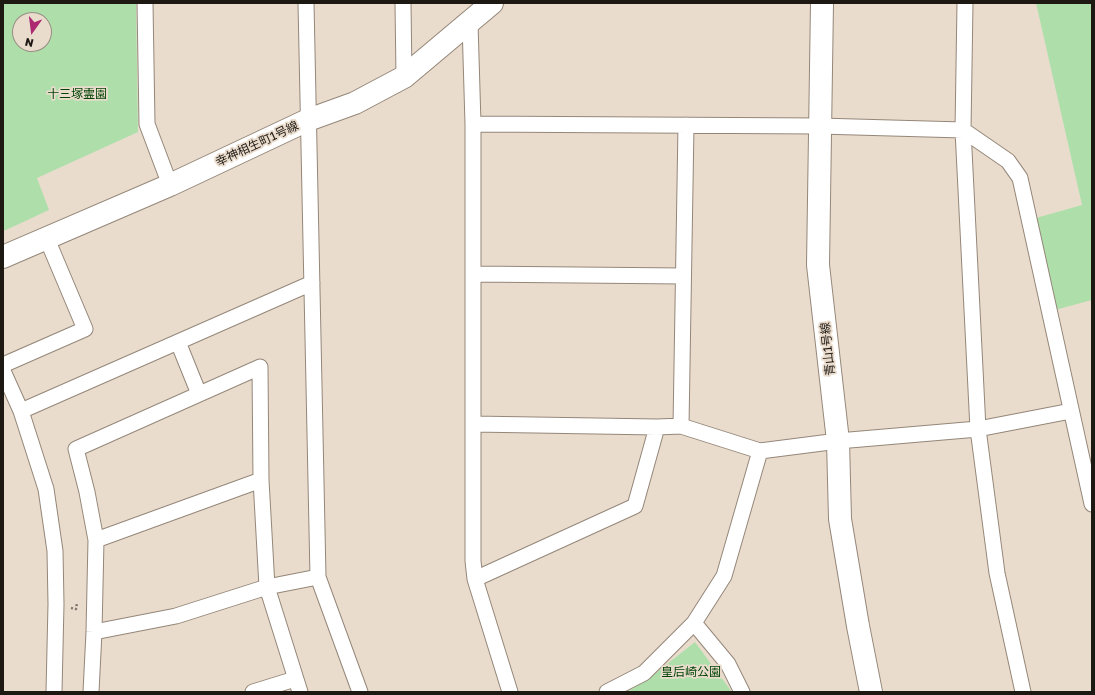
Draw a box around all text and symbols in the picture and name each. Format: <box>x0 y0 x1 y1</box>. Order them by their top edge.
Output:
north arrow <box>12 12 52 52</box>
text: N <box>24 36 35 50</box>
park label: 十三塚霊園 <box>47 87 107 101</box>
street label: 幸神相生町1号線 <box>213 118 301 170</box>
street label: 青山1号線 <box>818 321 838 377</box>
park label: 皇后崎公園 <box>661 665 721 679</box>

